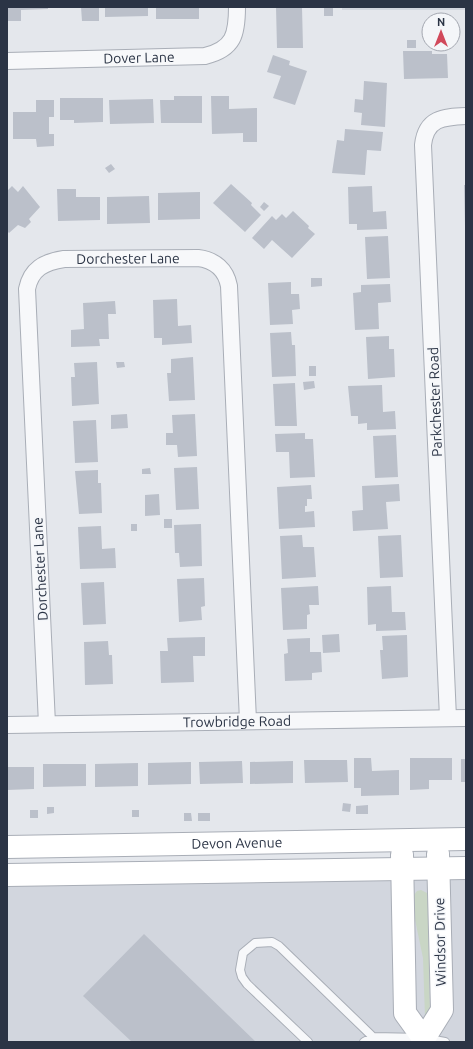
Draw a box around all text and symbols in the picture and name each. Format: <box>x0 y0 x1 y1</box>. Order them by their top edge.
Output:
north arrow <box>421 12 461 52</box>
text: N <box>437 16 445 28</box>
street label: Dover Lane <box>103 49 175 67</box>
street label: Dorchester Lane <box>76 250 180 267</box>
street label: Parkchester Road <box>425 347 445 457</box>
street label: Dorchester Lane <box>29 517 51 621</box>
street label: Trowbridge Road <box>183 713 291 730</box>
street label: Devon Avenue <box>191 834 283 852</box>
street label: Windsor Drive <box>431 898 449 986</box>

